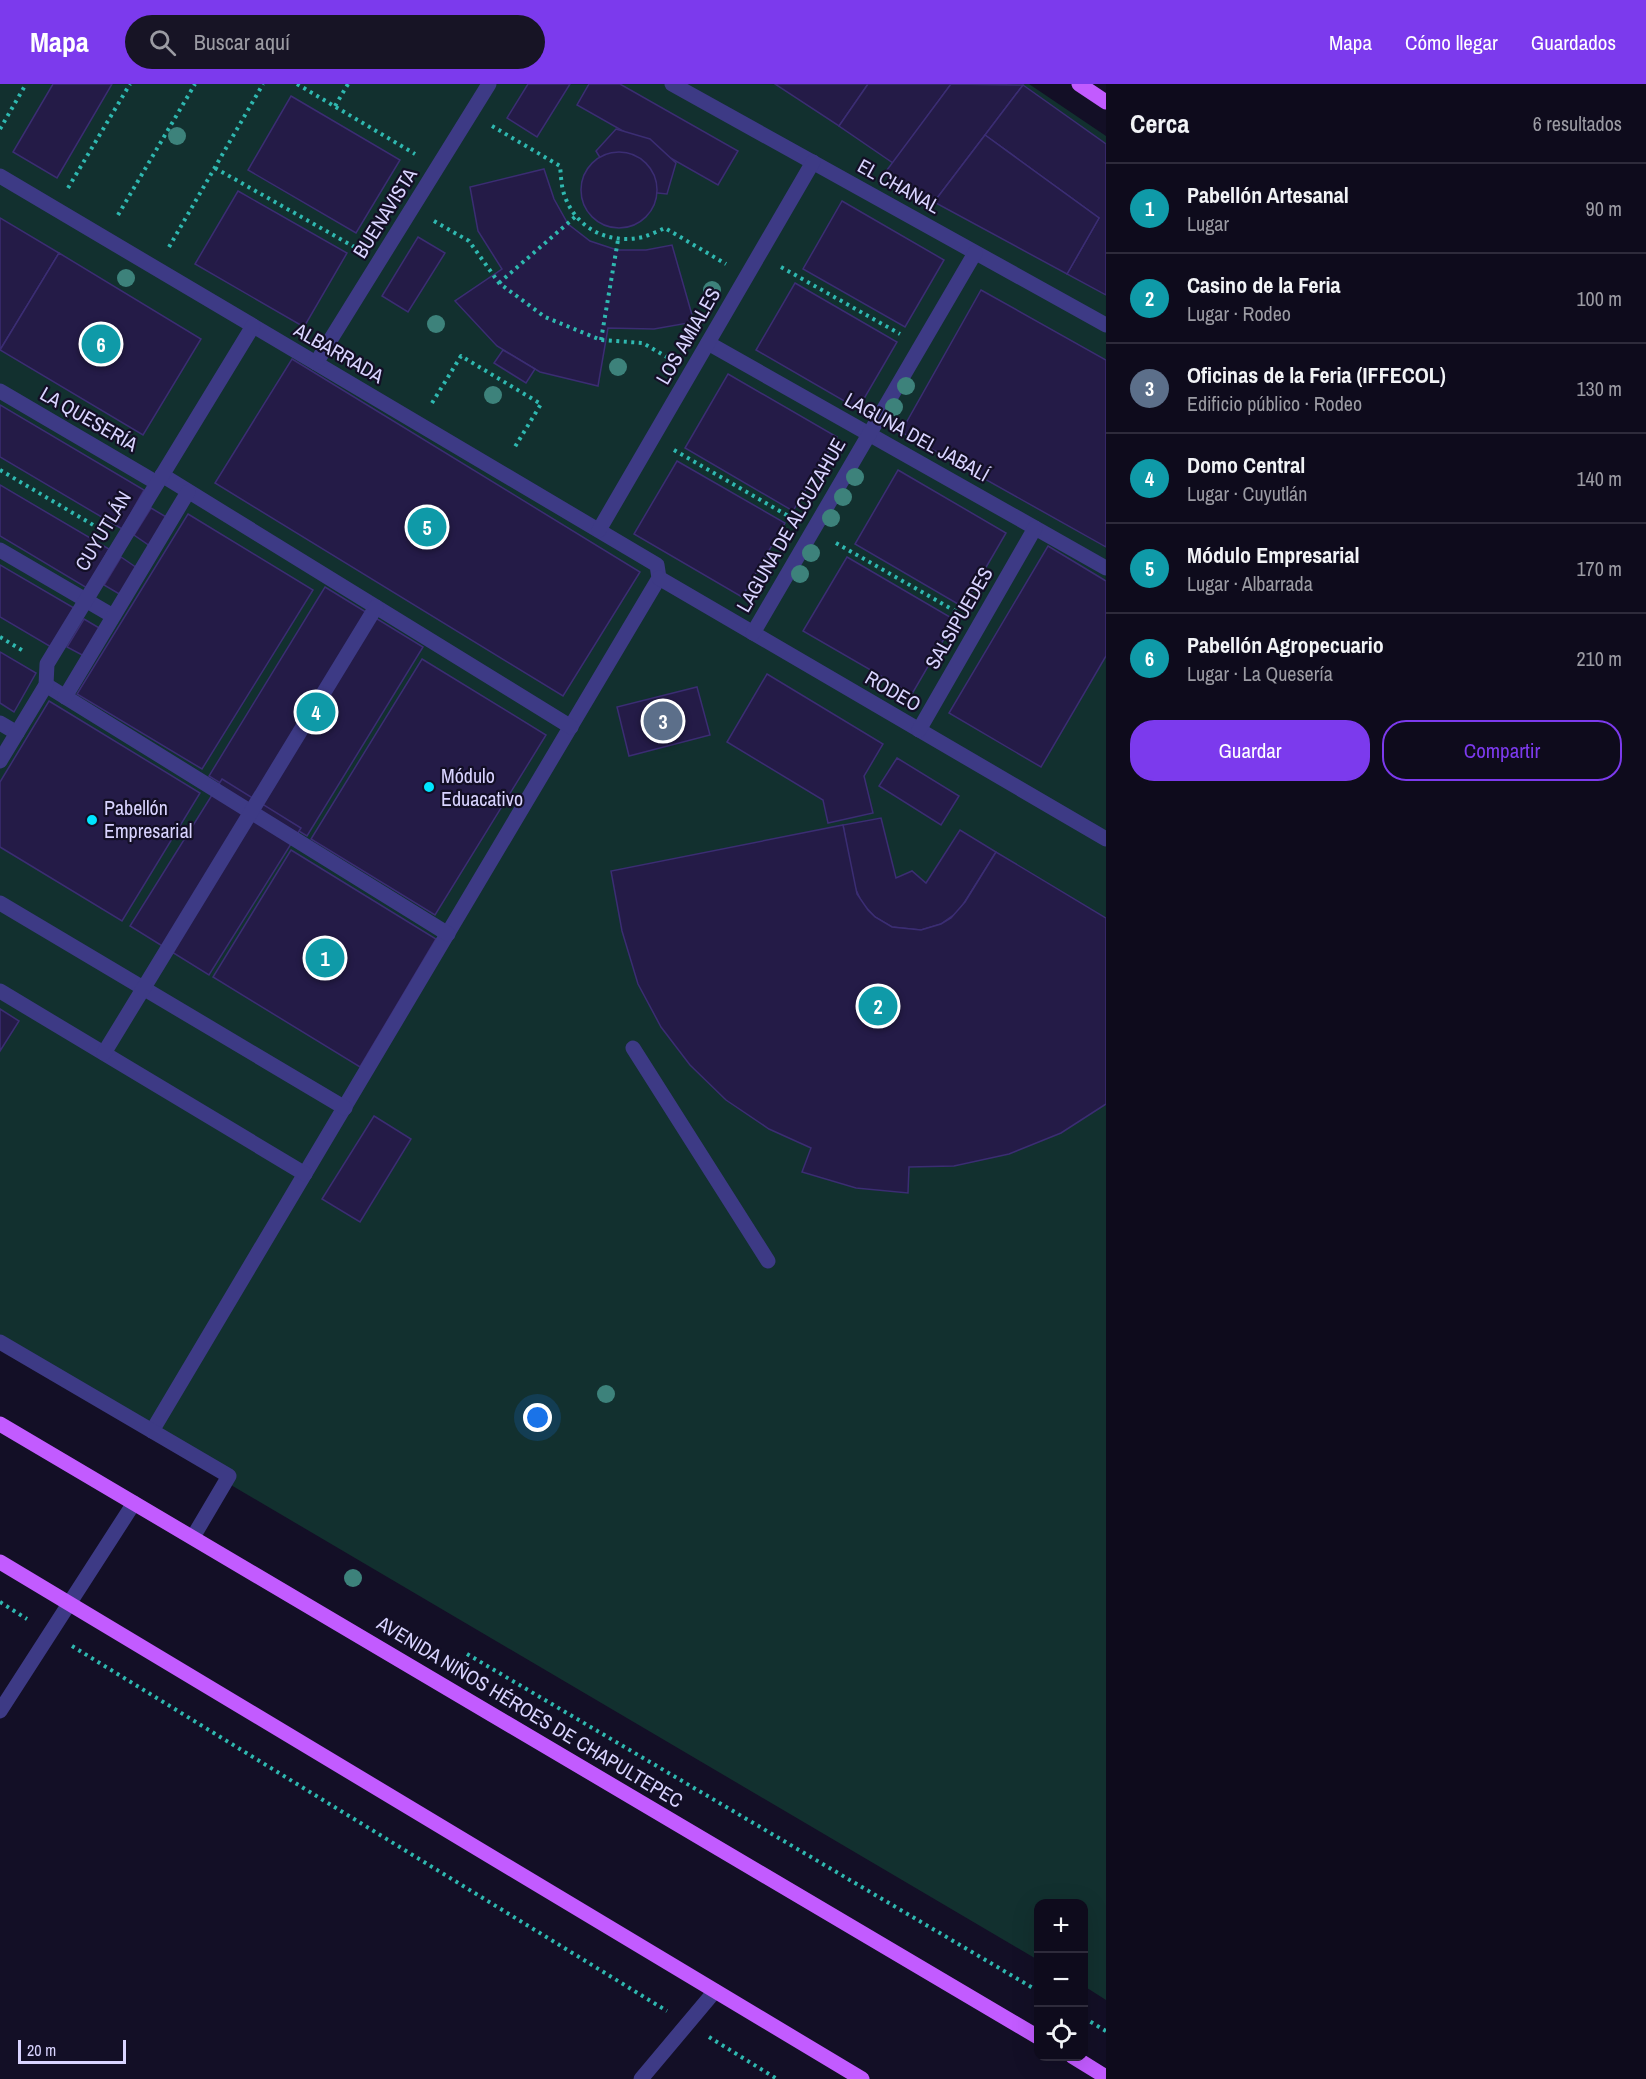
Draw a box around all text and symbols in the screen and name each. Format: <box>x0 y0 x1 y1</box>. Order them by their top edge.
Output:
search box <box>125 15 545 69</box>
text: Mapa <box>30 23 89 61</box>
icon: search <box>146 26 179 59</box>
text: Buscar aquí <box>194 27 290 57</box>
text: Mapa <box>1329 28 1372 57</box>
text: Cómo llegar <box>1405 28 1498 57</box>
text: Guardados <box>1531 28 1616 57</box>
text: Cerca <box>1130 106 1189 141</box>
text: 6 resultados <box>1533 110 1622 137</box>
street label: EL CHANAL <box>853 152 945 219</box>
street label: BUENAVISTA <box>346 162 423 263</box>
text: Pabellón Artesanal <box>1187 180 1349 210</box>
text: 1 <box>1145 195 1154 222</box>
text: 90 m <box>1586 195 1622 222</box>
text: Lugar <box>1187 210 1229 237</box>
text: Casino de la Feria <box>1187 270 1341 300</box>
street label: LOS AMIALES <box>649 282 726 389</box>
text: 2 <box>1145 285 1154 312</box>
text: 100 m <box>1576 285 1622 312</box>
text: Lugar · Rodeo <box>1187 300 1291 327</box>
street label: ALBARRADA <box>289 316 389 389</box>
pin: 6 <box>82 322 120 366</box>
text: Oficinas de la Feria (IFFECOL) <box>1187 360 1446 390</box>
text: 3 <box>1145 375 1154 402</box>
text: 130 m <box>1576 375 1622 402</box>
street label: LA QUESERÍA <box>36 380 143 457</box>
street label: LAGUNA DEL JABALÍ <box>840 386 995 488</box>
text: Edificio público · Rodeo <box>1187 390 1362 417</box>
street label: LAGUNA DE ALCUZAHUE <box>730 433 851 617</box>
text: Domo Central <box>1187 450 1305 480</box>
text: 4 <box>1145 465 1154 492</box>
text: 140 m <box>1576 465 1622 492</box>
text: Lugar · Cuyutlán <box>1187 480 1307 507</box>
street label: CUYUTLÁN <box>68 486 137 576</box>
pin: 5 <box>408 504 446 550</box>
text: Módulo Empresarial <box>1187 540 1359 570</box>
text: 5 <box>1145 555 1154 582</box>
text: 170 m <box>1576 555 1622 582</box>
street label: SALSIPUEDES <box>918 562 999 674</box>
text: Lugar · Albarrada <box>1187 570 1313 597</box>
text: Pabellón Agropecuario <box>1187 630 1384 660</box>
text: 6 <box>1145 645 1154 672</box>
text: 210 m <box>1576 645 1622 672</box>
text: Lugar · La Quesería <box>1187 660 1333 687</box>
street label: RODEO <box>860 664 926 717</box>
pin: 4 <box>296 690 336 734</box>
pin: 3 <box>644 698 682 744</box>
button: Guardar <box>1130 720 1370 781</box>
button: Compartir <box>1382 720 1622 781</box>
place label: Módulo Eduacativo <box>441 762 523 812</box>
marker: Módulo Eduacativo <box>422 780 436 794</box>
place label: Pabellón Empresarial <box>104 794 192 844</box>
marker: Pabellón Empresarial <box>85 813 99 827</box>
pin: 1 <box>306 936 344 980</box>
pin: 2 <box>858 984 898 1028</box>
your location <box>523 1403 552 1432</box>
street label: AVENIDA NIÑOS HÉROES DE CHAPULTEPEC <box>372 1609 688 1814</box>
map controls <box>1034 1899 1088 2061</box>
button: + <box>1034 1899 1088 1953</box>
button: − <box>1034 1953 1088 2007</box>
button: locate <box>1034 2007 1088 2061</box>
scale bar <box>18 2037 126 2064</box>
text: 20 m <box>27 2039 56 2061</box>

